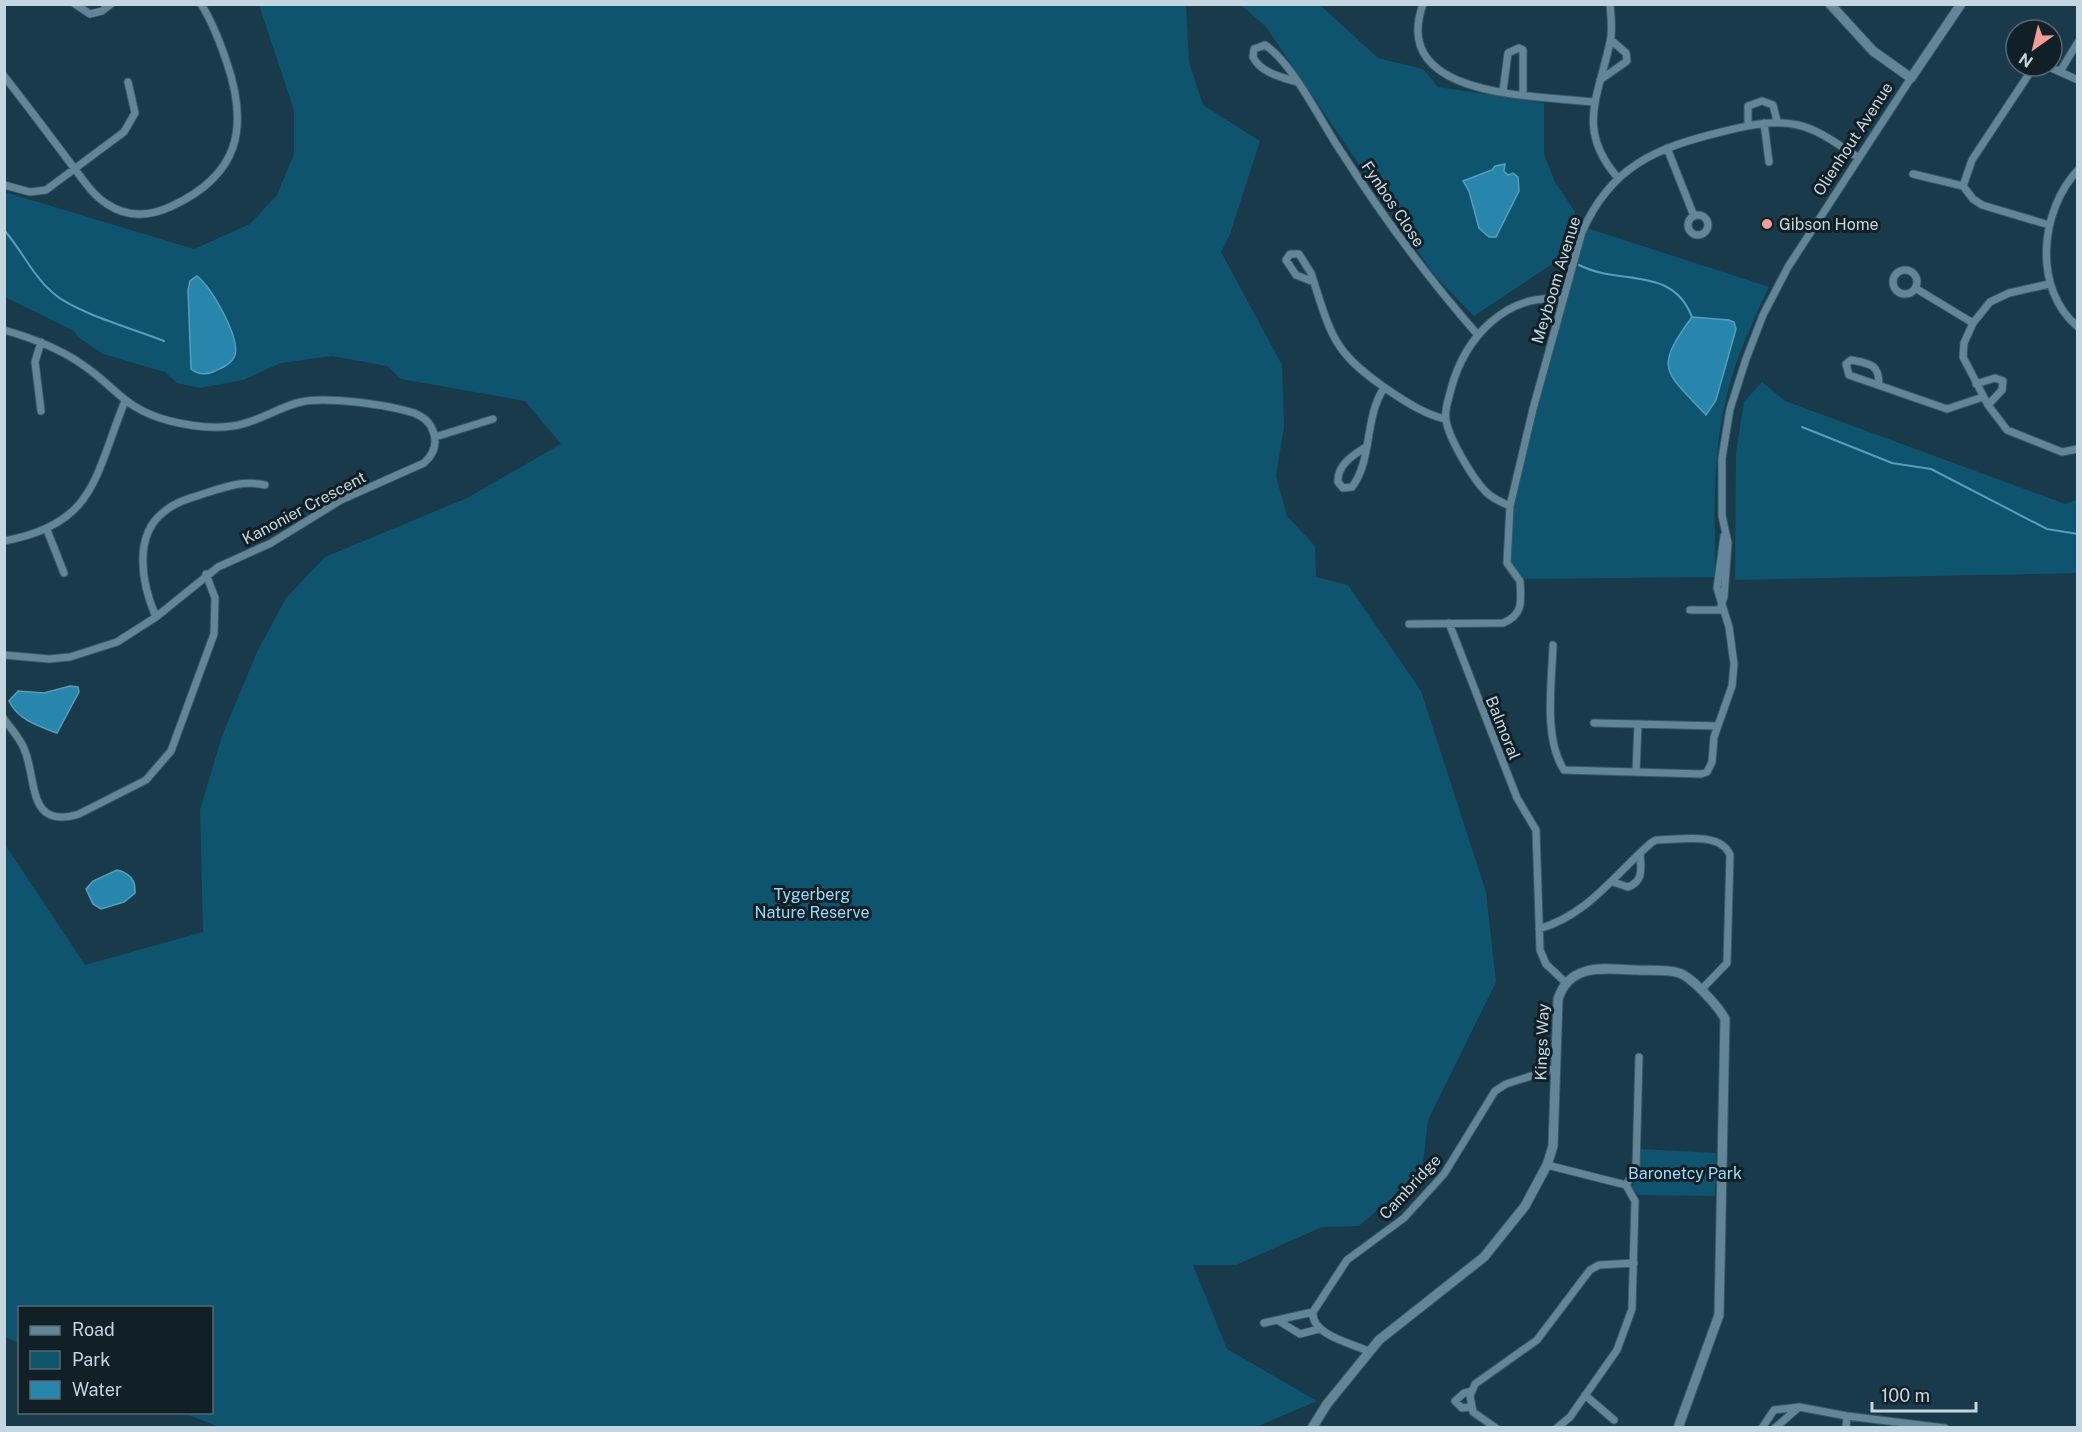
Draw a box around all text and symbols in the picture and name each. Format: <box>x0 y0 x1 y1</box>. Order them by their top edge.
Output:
north arrow <box>2004 18 2064 78</box>
text: N <box>2015 49 2036 71</box>
street label: Olienhout Avenue <box>1809 79 1897 199</box>
street label: Fynbos Close <box>1357 158 1429 250</box>
street label: Meyboom Avenue <box>1528 214 1584 346</box>
place label: Gibson Home <box>1779 215 1879 234</box>
marker: Gibson Home <box>1760 217 1774 231</box>
street label: Kanonier Crescent <box>239 467 369 549</box>
street label: Balmoral <box>1482 693 1524 763</box>
park label: Tygerberg Nature Reserve <box>754 885 870 922</box>
street label: Kings Way <box>1531 1003 1553 1081</box>
street label: Cambridge <box>1375 1151 1445 1223</box>
park label: Baronetcy Park <box>1628 1164 1742 1183</box>
legend <box>18 1306 213 1414</box>
text: Road <box>72 1319 115 1340</box>
text: Park <box>72 1349 110 1370</box>
scale bar <box>1872 1375 1976 1413</box>
text: Water <box>72 1379 122 1400</box>
text: 100 m <box>1881 1385 1930 1406</box>

